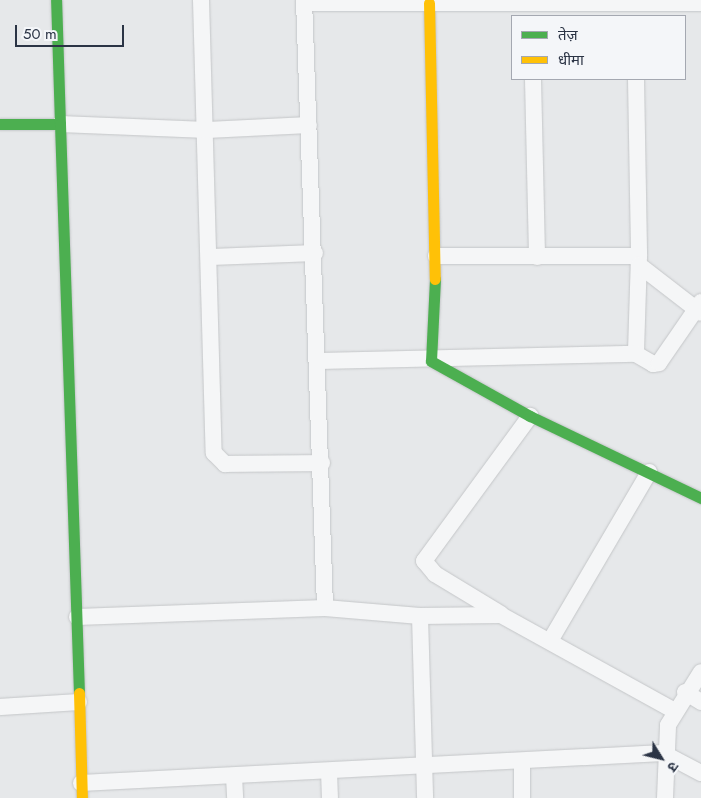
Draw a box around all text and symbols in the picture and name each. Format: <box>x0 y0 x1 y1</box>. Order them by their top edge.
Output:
scale bar <box>18 15 126 47</box>
legend <box>511 15 686 80</box>
text: 50 m <box>23 23 57 45</box>
text: तेज़ <box>558 24 578 46</box>
text: धीमा <box>558 49 584 71</box>
north arrow <box>636 733 686 783</box>
text: उ <box>663 758 684 776</box>

